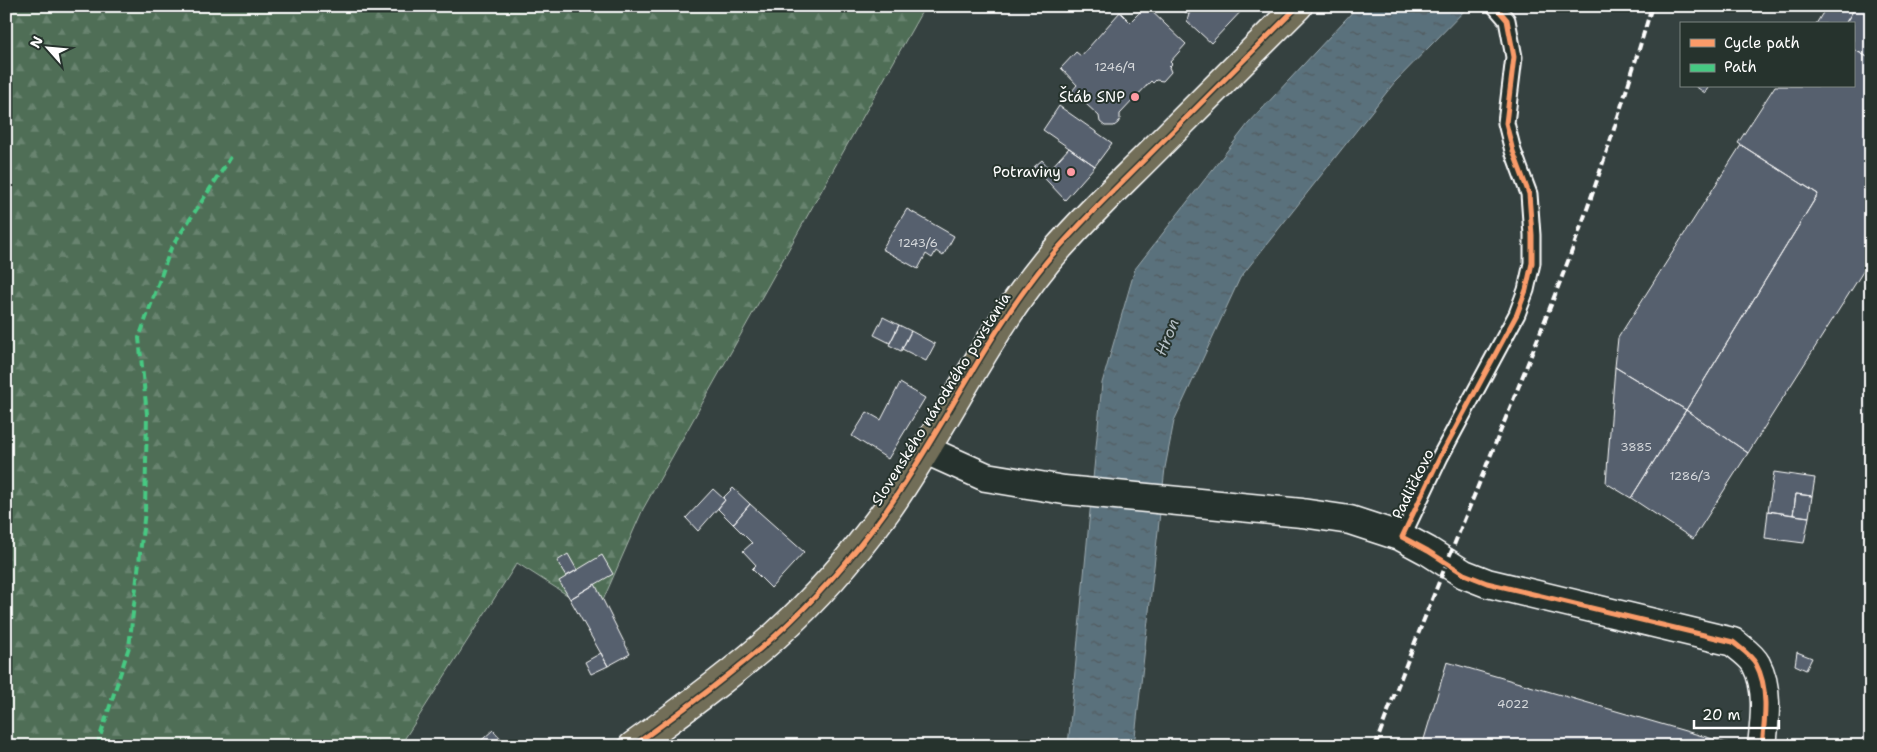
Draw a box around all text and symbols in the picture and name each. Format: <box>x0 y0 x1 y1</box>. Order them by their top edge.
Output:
north arrow <box>22 22 72 72</box>
legend <box>1680 22 1854 88</box>
text: N <box>26 33 47 51</box>
text: Cycle path <box>1724 33 1800 53</box>
text: Path <box>1724 57 1757 77</box>
house number: 1246/9 <box>1095 59 1135 75</box>
place label: Štáb SNP <box>1059 86 1125 107</box>
marker: Štáb SNP <box>1129 91 1141 103</box>
place label: Potraviny <box>993 162 1061 182</box>
marker: Potraviny <box>1065 166 1077 178</box>
house number: 1243/6 <box>898 235 938 251</box>
street label: Slovenského národného povstania <box>867 288 1016 509</box>
water label: Hron <box>1150 315 1184 359</box>
house number: 3885 <box>1620 439 1652 455</box>
street label: Padličkovo <box>1387 445 1439 523</box>
house number: 1286/3 <box>1669 468 1711 484</box>
house number: 4022 <box>1497 696 1529 712</box>
scale bar <box>1694 697 1780 729</box>
text: 20 m <box>1702 705 1741 725</box>

